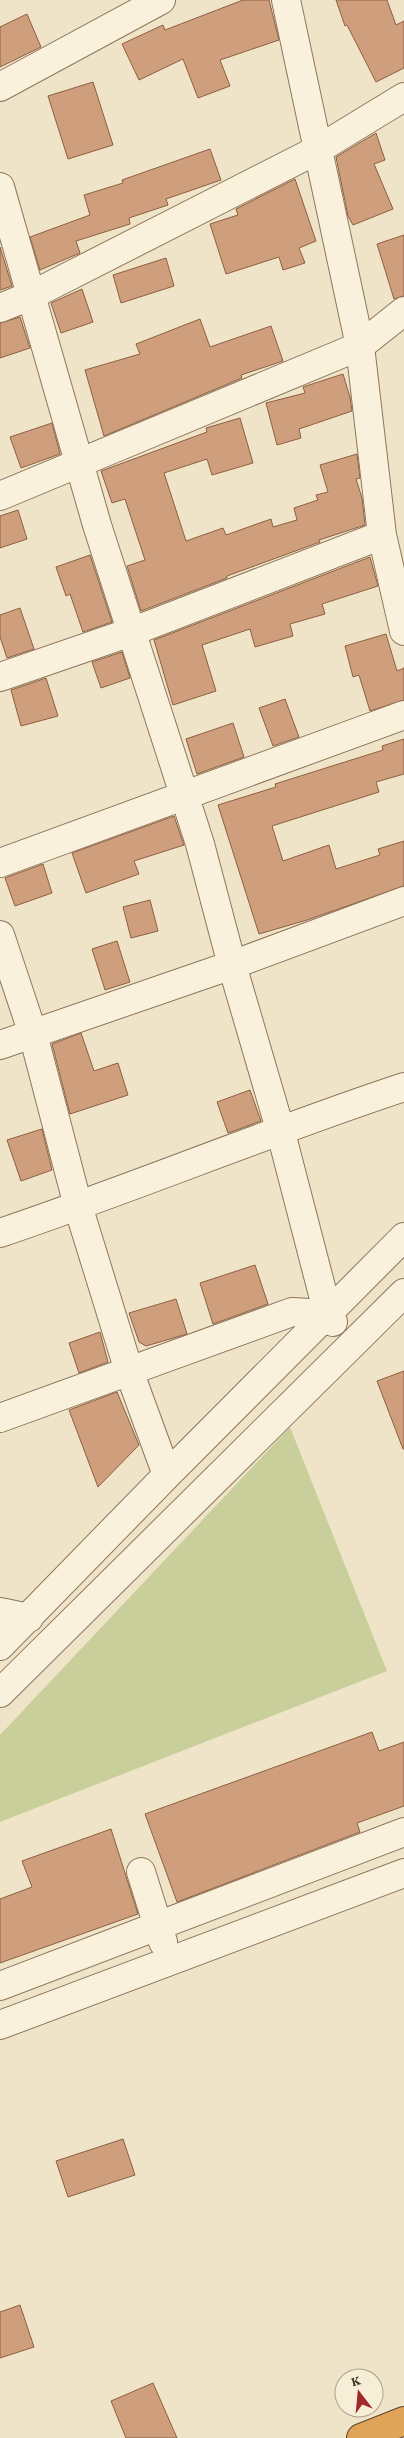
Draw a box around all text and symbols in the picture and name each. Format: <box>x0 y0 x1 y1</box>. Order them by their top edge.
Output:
north arrow <box>334 2368 384 2418</box>
text: K <box>349 2371 363 2389</box>

